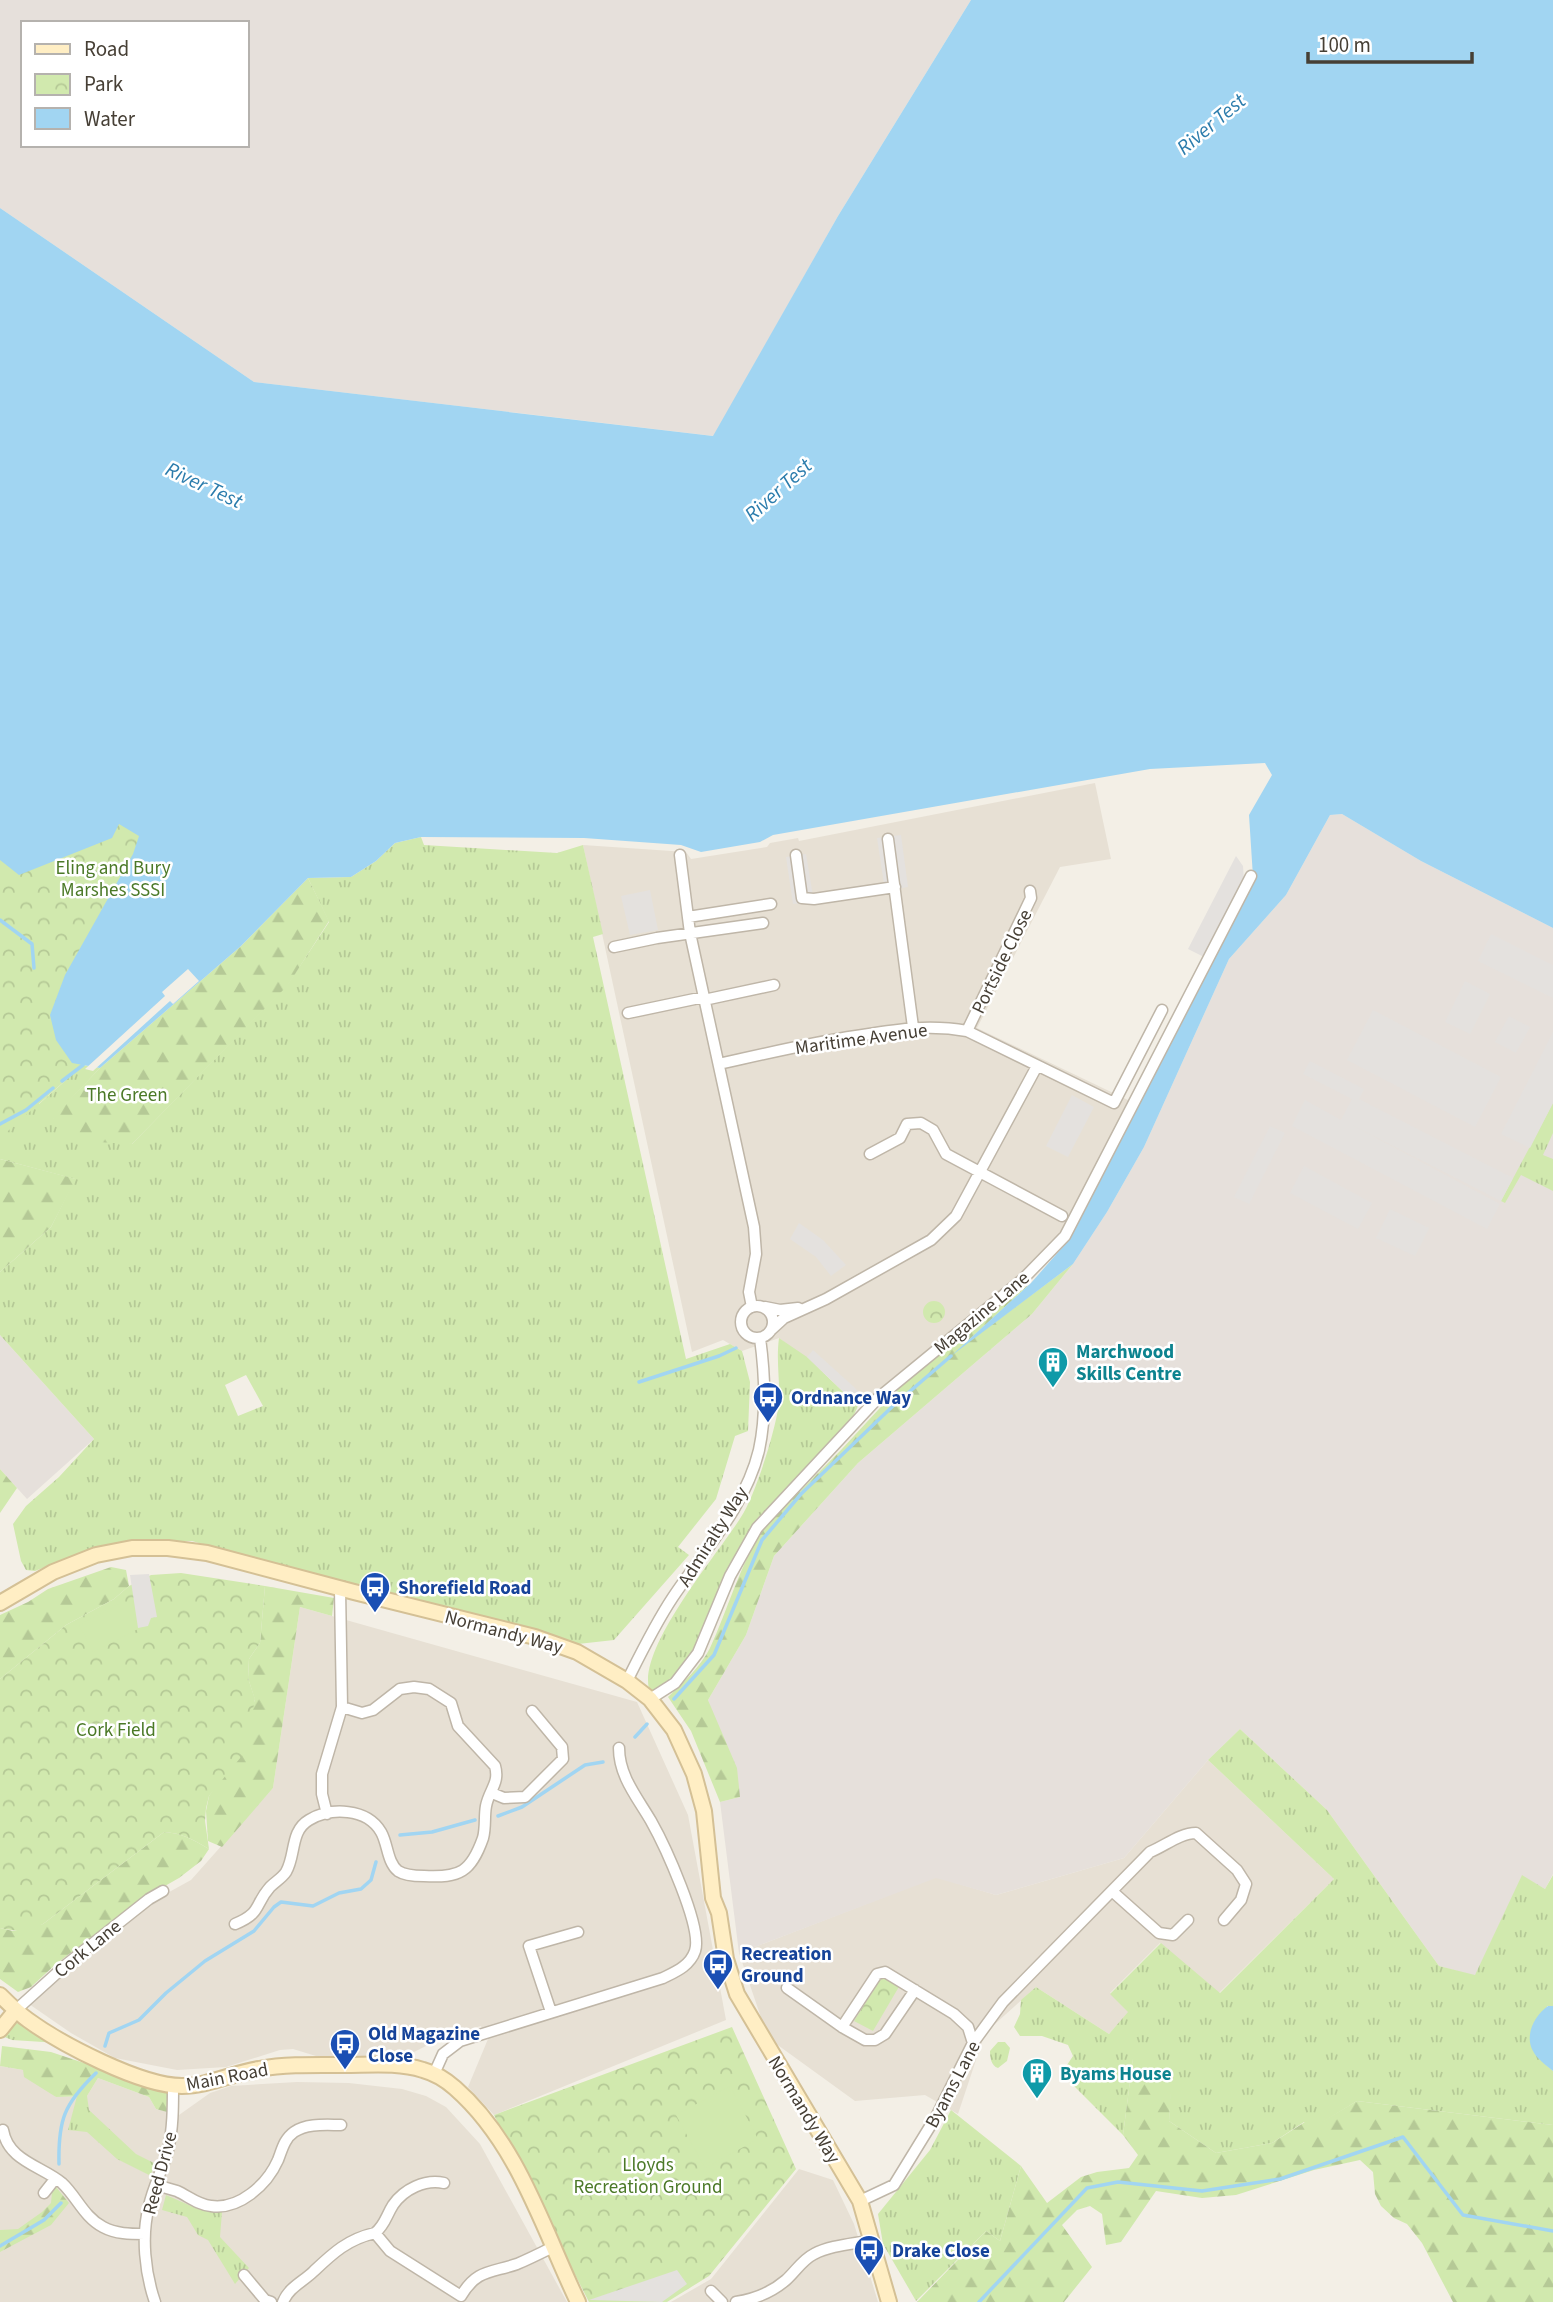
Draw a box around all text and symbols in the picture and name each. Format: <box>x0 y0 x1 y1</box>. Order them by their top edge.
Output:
legend <box>21 21 248 147</box>
scale bar <box>1308 21 1472 65</box>
text: 100 m <box>1318 30 1371 60</box>
text: Road <box>84 34 129 64</box>
text: Park <box>84 69 124 99</box>
water label: River Test <box>1170 85 1253 162</box>
text: Water <box>84 104 136 134</box>
water label: River Test <box>738 451 819 529</box>
water label: River Test <box>161 454 249 516</box>
park label: Eling and Bury Marshes SSSI <box>55 855 171 904</box>
street label: Portside Close <box>965 905 1039 1018</box>
street label: Maritime Avenue <box>793 1017 929 1062</box>
park label: The Green <box>86 1082 168 1109</box>
street label: Magazine Lane <box>928 1265 1036 1361</box>
place label: Marchwood Skills Centre <box>1076 1339 1182 1388</box>
building icon: Marchwood Skills Centre <box>1036 1345 1070 1389</box>
bus stop icon: Ordnance Way <box>751 1380 785 1424</box>
place label: Ordnance Way <box>791 1385 911 1412</box>
street label: Admiralty Way <box>672 1481 755 1592</box>
bus stop icon: Shorefield Road <box>358 1570 392 1614</box>
place label: Shorefield Road <box>398 1575 531 1602</box>
street label: Normandy Way <box>442 1604 566 1661</box>
park label: Cork Field <box>76 1717 156 1744</box>
street label: Cork Lane <box>49 1914 127 1985</box>
place label: Recreation Ground <box>741 1941 832 1990</box>
bus stop icon: Recreation Ground <box>701 1947 735 1991</box>
place label: Old Magazine Close <box>368 2021 480 2070</box>
bus stop icon: Old Magazine Close <box>328 2027 362 2071</box>
street label: Byams Lane <box>919 2036 988 2133</box>
street label: Normandy Way <box>761 2051 847 2169</box>
street label: Main Road <box>184 2056 271 2099</box>
building icon: Byams House <box>1020 2056 1054 2100</box>
place label: Byams House <box>1060 2061 1172 2088</box>
street label: Reed Drive <box>136 2129 184 2218</box>
park label: Lloyds Recreation Ground <box>574 2152 722 2201</box>
bus stop icon: Drake Close <box>852 2233 886 2277</box>
place label: Drake Close <box>892 2238 990 2265</box>

